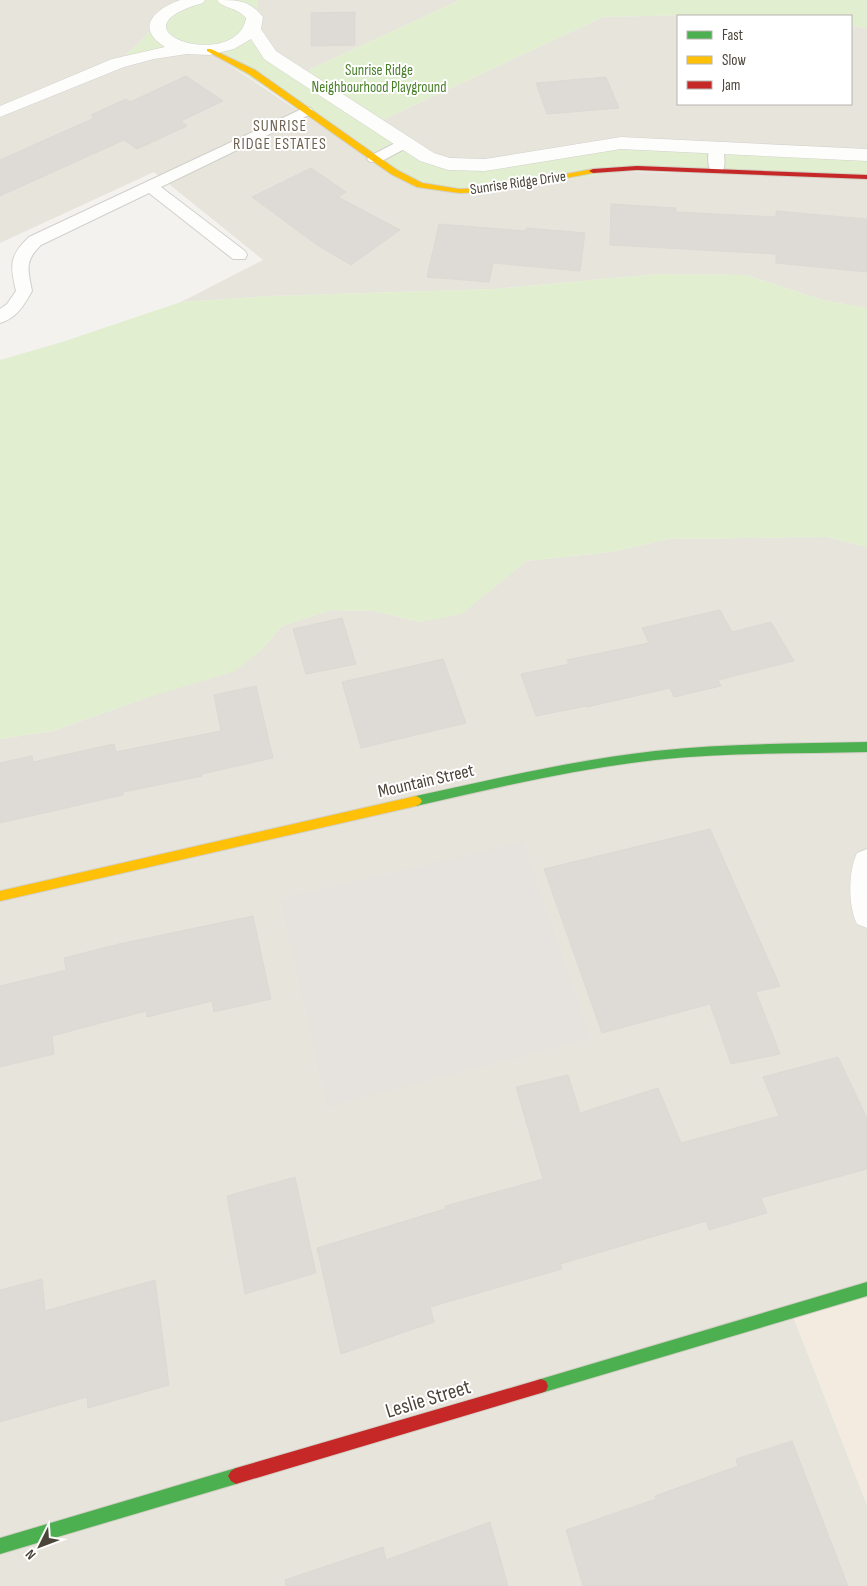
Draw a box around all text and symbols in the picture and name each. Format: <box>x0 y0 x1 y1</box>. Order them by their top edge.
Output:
legend <box>677 15 852 105</box>
text: Fast <box>722 26 744 45</box>
text: Slow <box>722 51 746 70</box>
park label: Sunrise Ridge Neighbourhood Playground <box>312 61 446 97</box>
text: Jam <box>721 76 740 95</box>
district label: SUNRISE RIDGE ESTATES <box>233 117 327 154</box>
street label: Sunrise Ridge Drive <box>469 167 567 199</box>
street label: Mountain Street <box>376 760 476 802</box>
street label: Leslie Street <box>382 1374 474 1424</box>
north arrow <box>15 1521 65 1571</box>
text: N <box>22 1546 40 1563</box>

